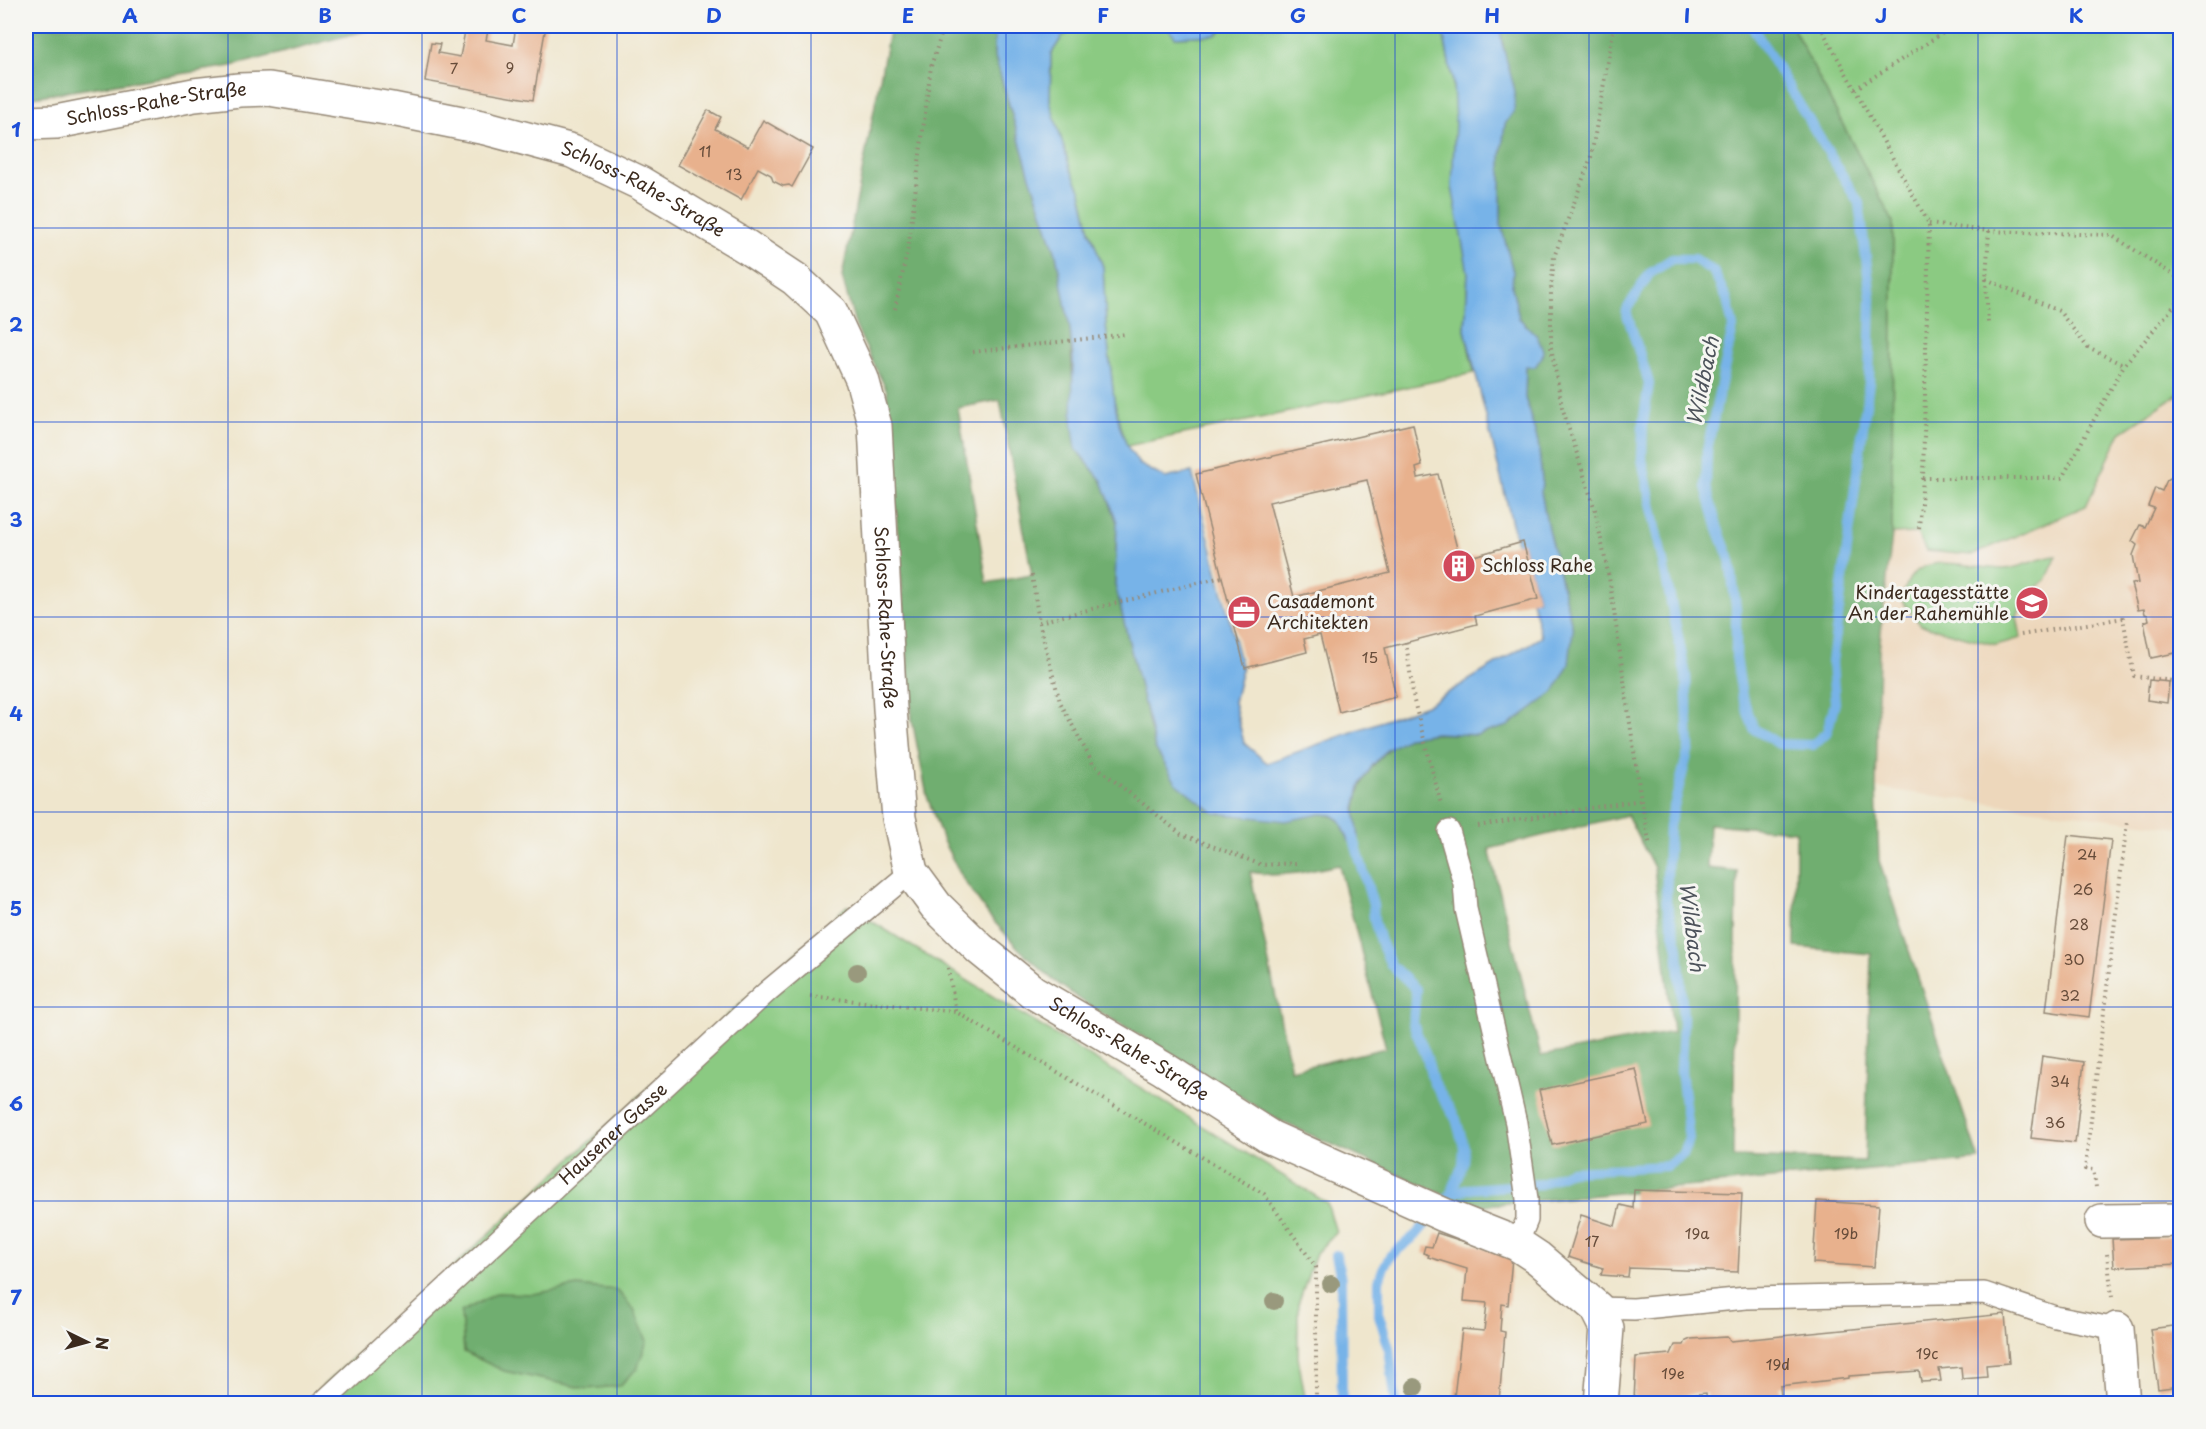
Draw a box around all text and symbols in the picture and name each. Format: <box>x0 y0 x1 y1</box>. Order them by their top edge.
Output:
text: A <box>122 0 138 30</box>
text: B <box>318 0 332 30</box>
text: C <box>511 0 527 30</box>
text: D <box>706 0 722 30</box>
text: E <box>902 0 914 30</box>
text: F <box>1097 0 1109 30</box>
text: G <box>1290 0 1306 30</box>
text: H <box>1484 0 1500 30</box>
text: I <box>1684 0 1690 30</box>
text: J <box>1875 0 1887 30</box>
text: K <box>2069 0 2084 30</box>
house number: 9 <box>506 55 514 78</box>
house number: 7 <box>450 56 459 79</box>
street label: Schloss-Rahe-Straße <box>63 75 247 132</box>
text: 1 <box>11 114 21 144</box>
street label: Schloss-Rahe-Straße <box>558 134 731 243</box>
house number: 11 <box>699 139 711 162</box>
house number: 13 <box>726 162 742 185</box>
text: 2 <box>9 309 23 339</box>
water label: Wildbach <box>1678 334 1726 428</box>
text: 3 <box>9 504 23 534</box>
street label: Schloss-Rahe-Straße <box>868 525 905 709</box>
building icon: Schloss Rahe <box>1441 548 1477 584</box>
place label: Schloss Rahe <box>1482 551 1593 578</box>
place label: Kindertagesstätte An der Rahemühle <box>1848 578 2009 626</box>
school or university icon: Kindertagesstätte An der Rahemühle <box>2014 585 2050 621</box>
place label: Casademont Architekten <box>1267 587 1375 635</box>
office icon: Casademont Architekten <box>1226 594 1262 630</box>
house number: 15 <box>1362 645 1378 668</box>
text: 4 <box>9 698 23 728</box>
house number: 24 <box>2077 842 2097 865</box>
house number: 26 <box>2073 877 2093 900</box>
water label: Wildbach <box>1673 881 1713 974</box>
text: 5 <box>10 893 22 923</box>
house number: 28 <box>2069 912 2089 935</box>
house number: 30 <box>2064 947 2084 970</box>
house number: 32 <box>2060 983 2080 1006</box>
street label: Schloss-Rahe-Straße <box>1044 989 1215 1107</box>
house number: 34 <box>2050 1069 2070 1092</box>
street label: Hausener Gasse <box>552 1075 673 1190</box>
text: 6 <box>9 1088 23 1118</box>
house number: 36 <box>2045 1110 2065 1133</box>
house number: 19a <box>1685 1221 1710 1244</box>
house number: 19b <box>1834 1221 1858 1244</box>
house number: 17 <box>1585 1229 1599 1252</box>
text: 7 <box>10 1282 22 1312</box>
north arrow <box>57 1312 117 1372</box>
text: N <box>90 1336 115 1351</box>
house number: 19c <box>1916 1341 1938 1364</box>
house number: 19d <box>1766 1352 1790 1375</box>
house number: 19e <box>1661 1361 1685 1384</box>

